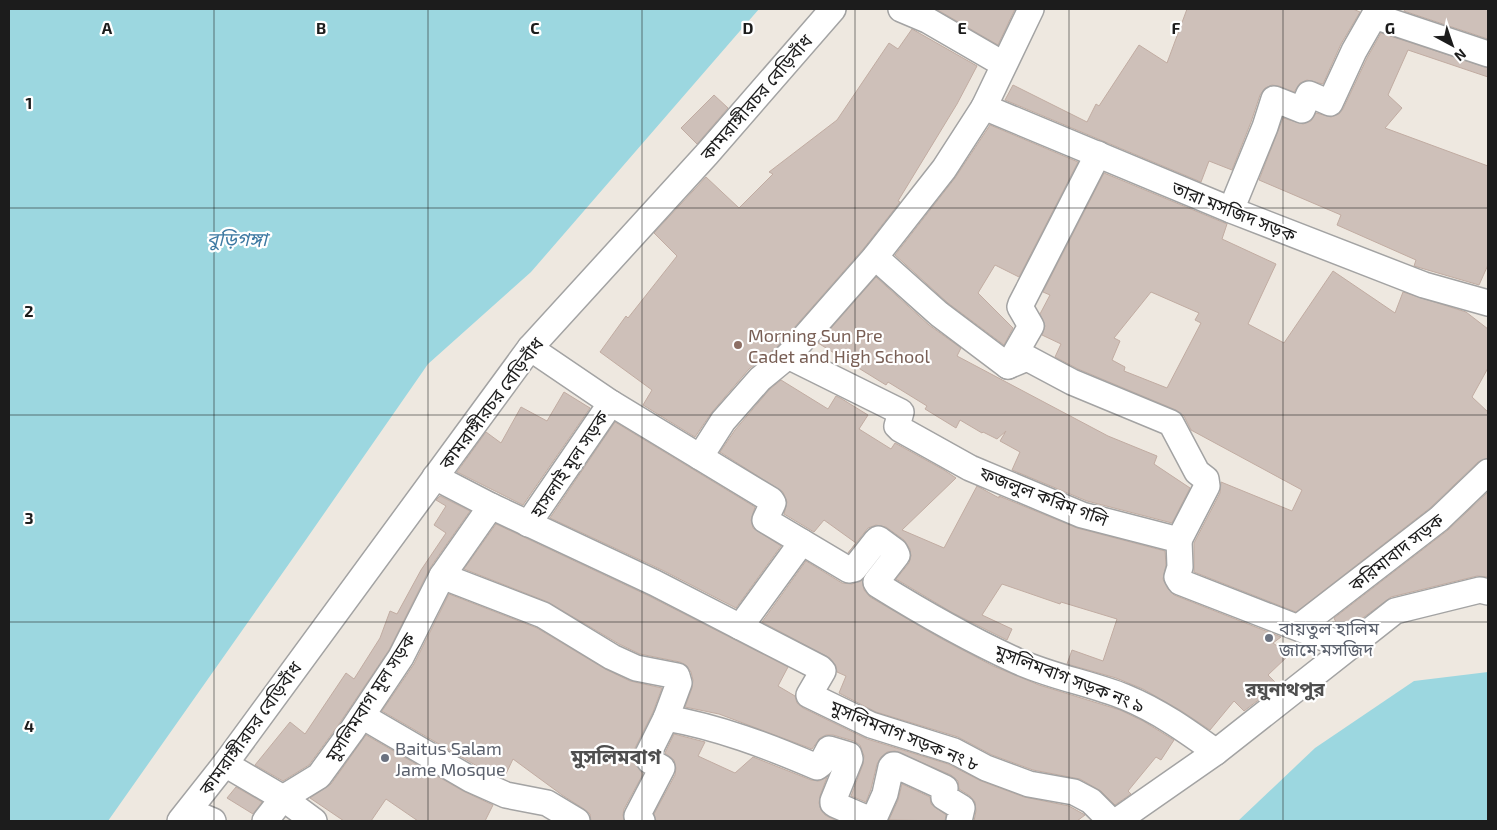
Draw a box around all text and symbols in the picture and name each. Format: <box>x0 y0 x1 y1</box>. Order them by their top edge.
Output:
text: A <box>102 18 113 37</box>
text: B <box>316 18 326 37</box>
text: C <box>530 18 540 37</box>
text: D <box>743 18 754 37</box>
text: E <box>957 18 967 37</box>
text: F <box>1172 18 1181 37</box>
text: G <box>1385 18 1395 37</box>
north arrow <box>1427 20 1477 70</box>
street label: কামরাঙ্গীরচর বেড়িবাঁধ <box>695 29 817 165</box>
text: N <box>1451 46 1470 65</box>
text: 1 <box>26 93 32 112</box>
street label: তারা মসজিদ সড়ক <box>1168 176 1300 246</box>
water label: বুড়িগঙ্গা <box>207 227 271 251</box>
text: 2 <box>24 301 34 320</box>
place label: Morning Sun Pre Cadet and High School <box>748 324 930 367</box>
street label: কামরাঙ্গীরচর বেড়িবাঁধ <box>434 333 548 474</box>
marker: Morning Sun Pre Cadet and High School <box>732 339 744 351</box>
street label: হাসলাই মূল সড়ক <box>525 406 614 523</box>
street label: ফজলুল করিম গলি <box>976 461 1112 532</box>
text: 3 <box>24 508 34 527</box>
street label: করিমাবাদ সড়ক <box>1344 508 1448 596</box>
place label: বায়তুল হালিম জামে মসজিদ <box>1278 617 1380 660</box>
street label: মুসলিমবাগ মূল সড়ক <box>320 628 421 767</box>
marker: বায়তুল হালিম জামে মসজিদ <box>1263 632 1275 644</box>
street label: মুসলিমবাগ সড়ক নং ৯ <box>991 639 1148 718</box>
street label: কামরাঙ্গীরচর বেড়িবাঁধ <box>194 657 306 800</box>
district label: রঘুনাথপুর <box>1244 677 1325 701</box>
street label: মুসলিমবাগ সড়ক নং ৮ <box>826 695 983 776</box>
text: 4 <box>24 716 34 735</box>
place label: Baitus Salam Jame Mosque <box>395 737 506 780</box>
district label: মুসলিমবাগ <box>570 744 661 769</box>
marker: Baitus Salam Jame Mosque <box>379 752 391 764</box>

